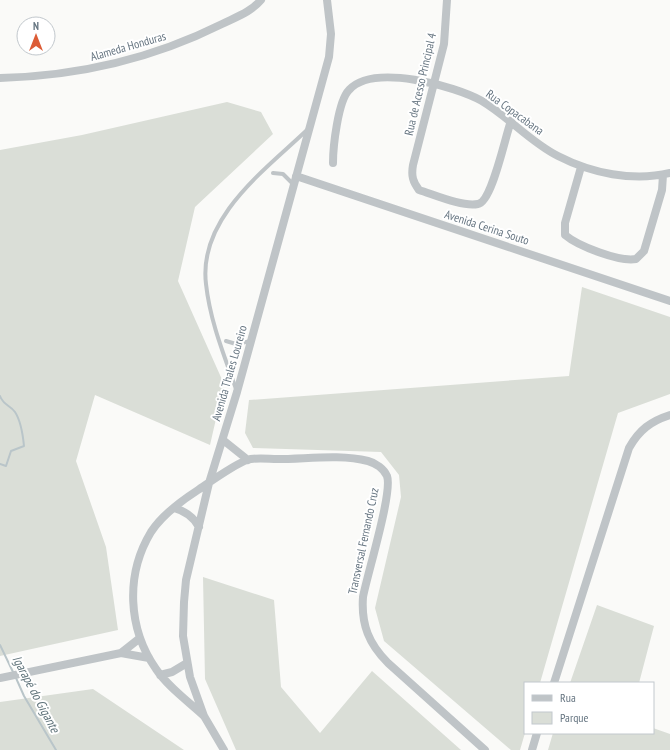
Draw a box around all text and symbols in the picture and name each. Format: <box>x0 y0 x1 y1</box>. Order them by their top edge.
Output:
north arrow <box>16 16 56 56</box>
text: N <box>33 19 39 33</box>
street label: Alameda Honduras <box>88 28 168 64</box>
street label: Rua de Acesso Principal 4 <box>401 31 439 137</box>
street label: Rua Copacabana <box>483 86 547 138</box>
street label: Avenida Cerina Souto <box>443 206 531 248</box>
street label: Avenida Thales Loureiro <box>208 323 250 423</box>
street label: Transversal Fernando Cruz <box>344 486 382 596</box>
water label: Igarapé do Gigante <box>9 652 64 737</box>
legend <box>524 682 654 734</box>
text: Rua <box>560 690 576 705</box>
text: Parque <box>560 710 589 725</box>

